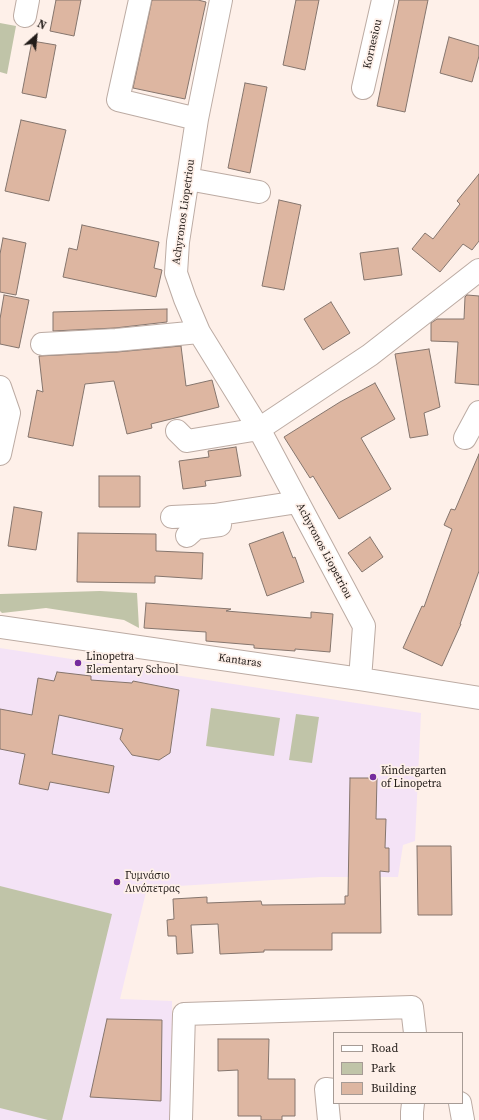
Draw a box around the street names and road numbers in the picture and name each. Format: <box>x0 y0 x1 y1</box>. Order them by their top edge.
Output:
street label: Kornesiou <box>361 18 385 70</box>
street label: Achyronos Liopetriou <box>170 158 198 266</box>
street label: Achyronos Liopetriou <box>293 501 355 601</box>
street label: Kantaras <box>218 651 262 671</box>

